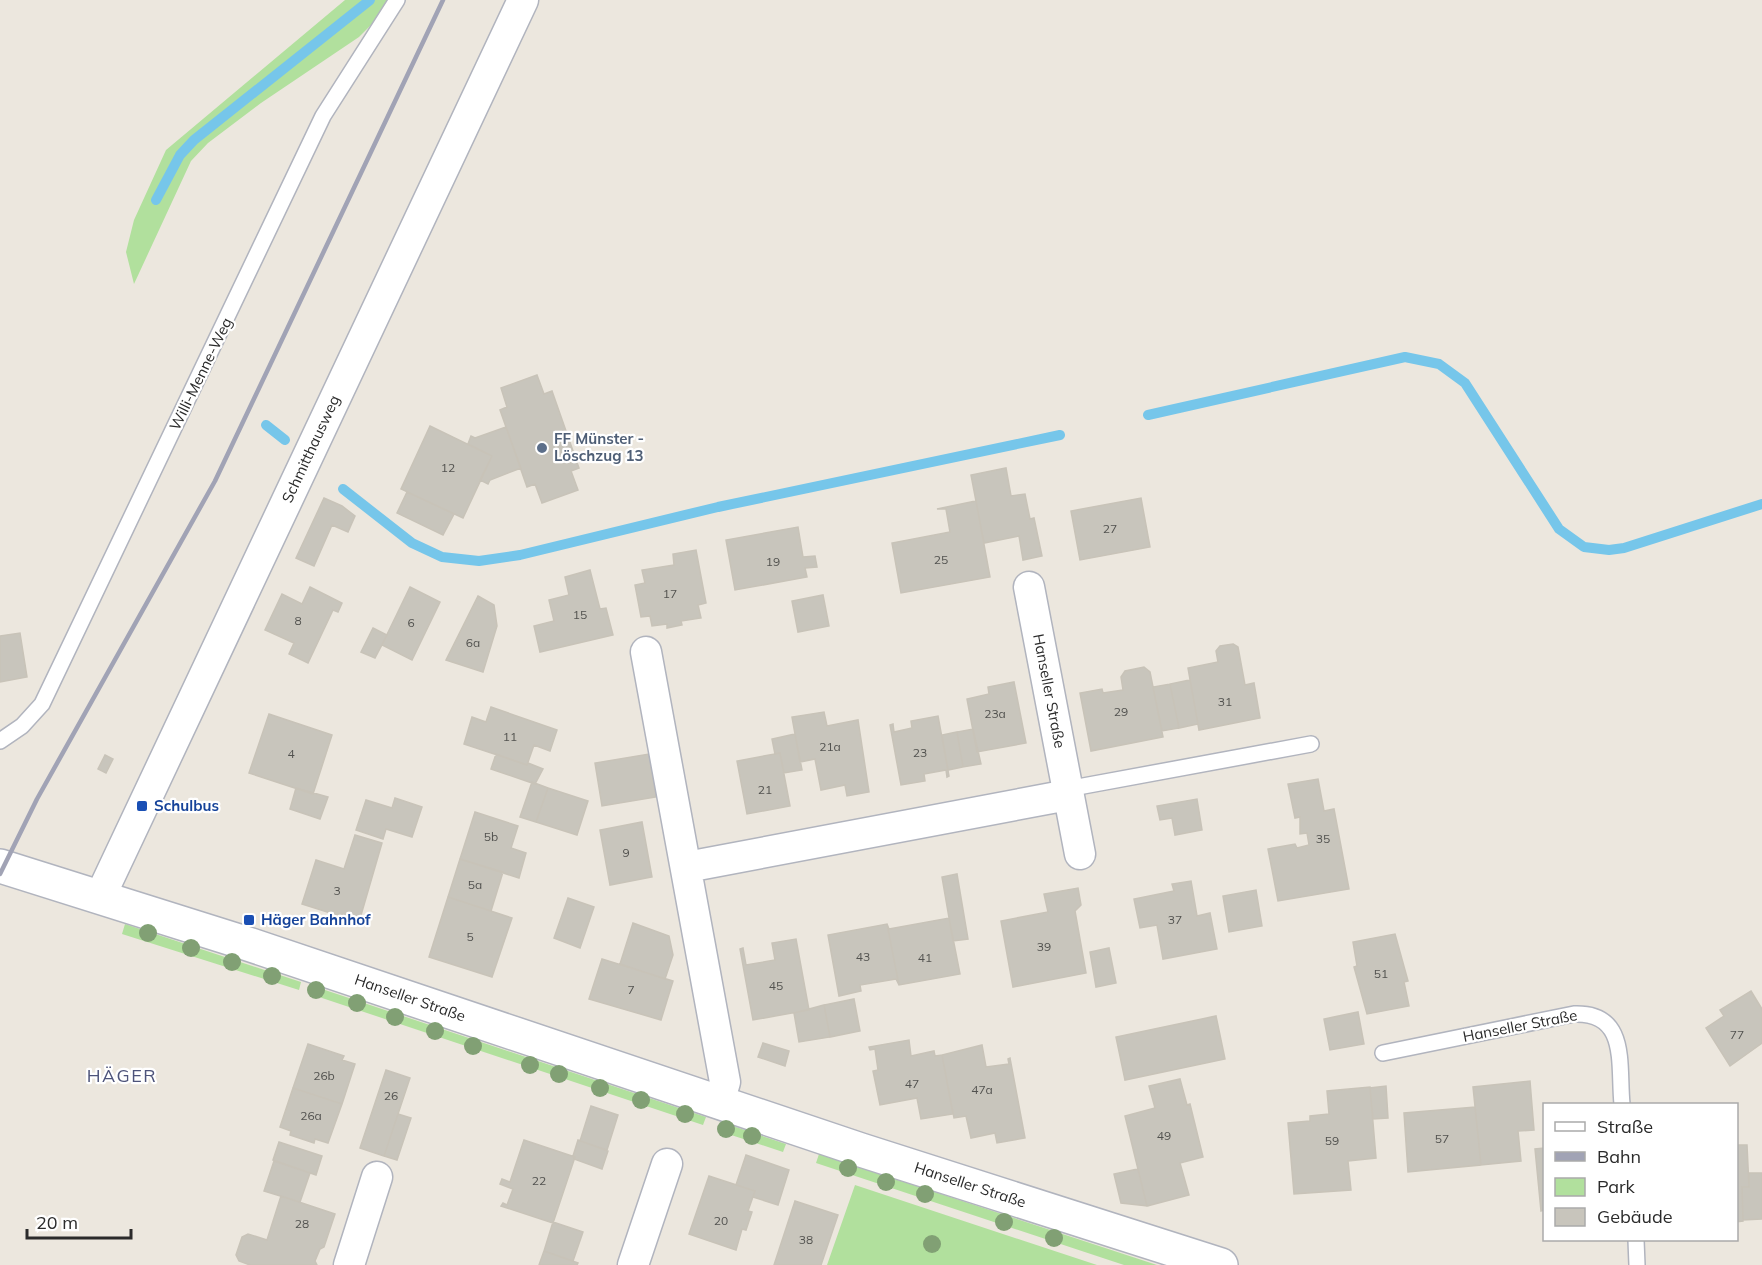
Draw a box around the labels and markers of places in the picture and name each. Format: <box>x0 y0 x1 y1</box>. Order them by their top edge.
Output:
place label: FF Münster - Löschzug 13 <box>554 429 644 465</box>
marker: FF Münster - Löschzug 13 <box>535 441 549 455</box>
place label: Schulbus <box>154 796 219 815</box>
marker: Schulbus <box>135 799 149 813</box>
place label: Häger Bahnhof <box>261 910 371 929</box>
marker: Häger Bahnhof <box>242 913 256 927</box>

